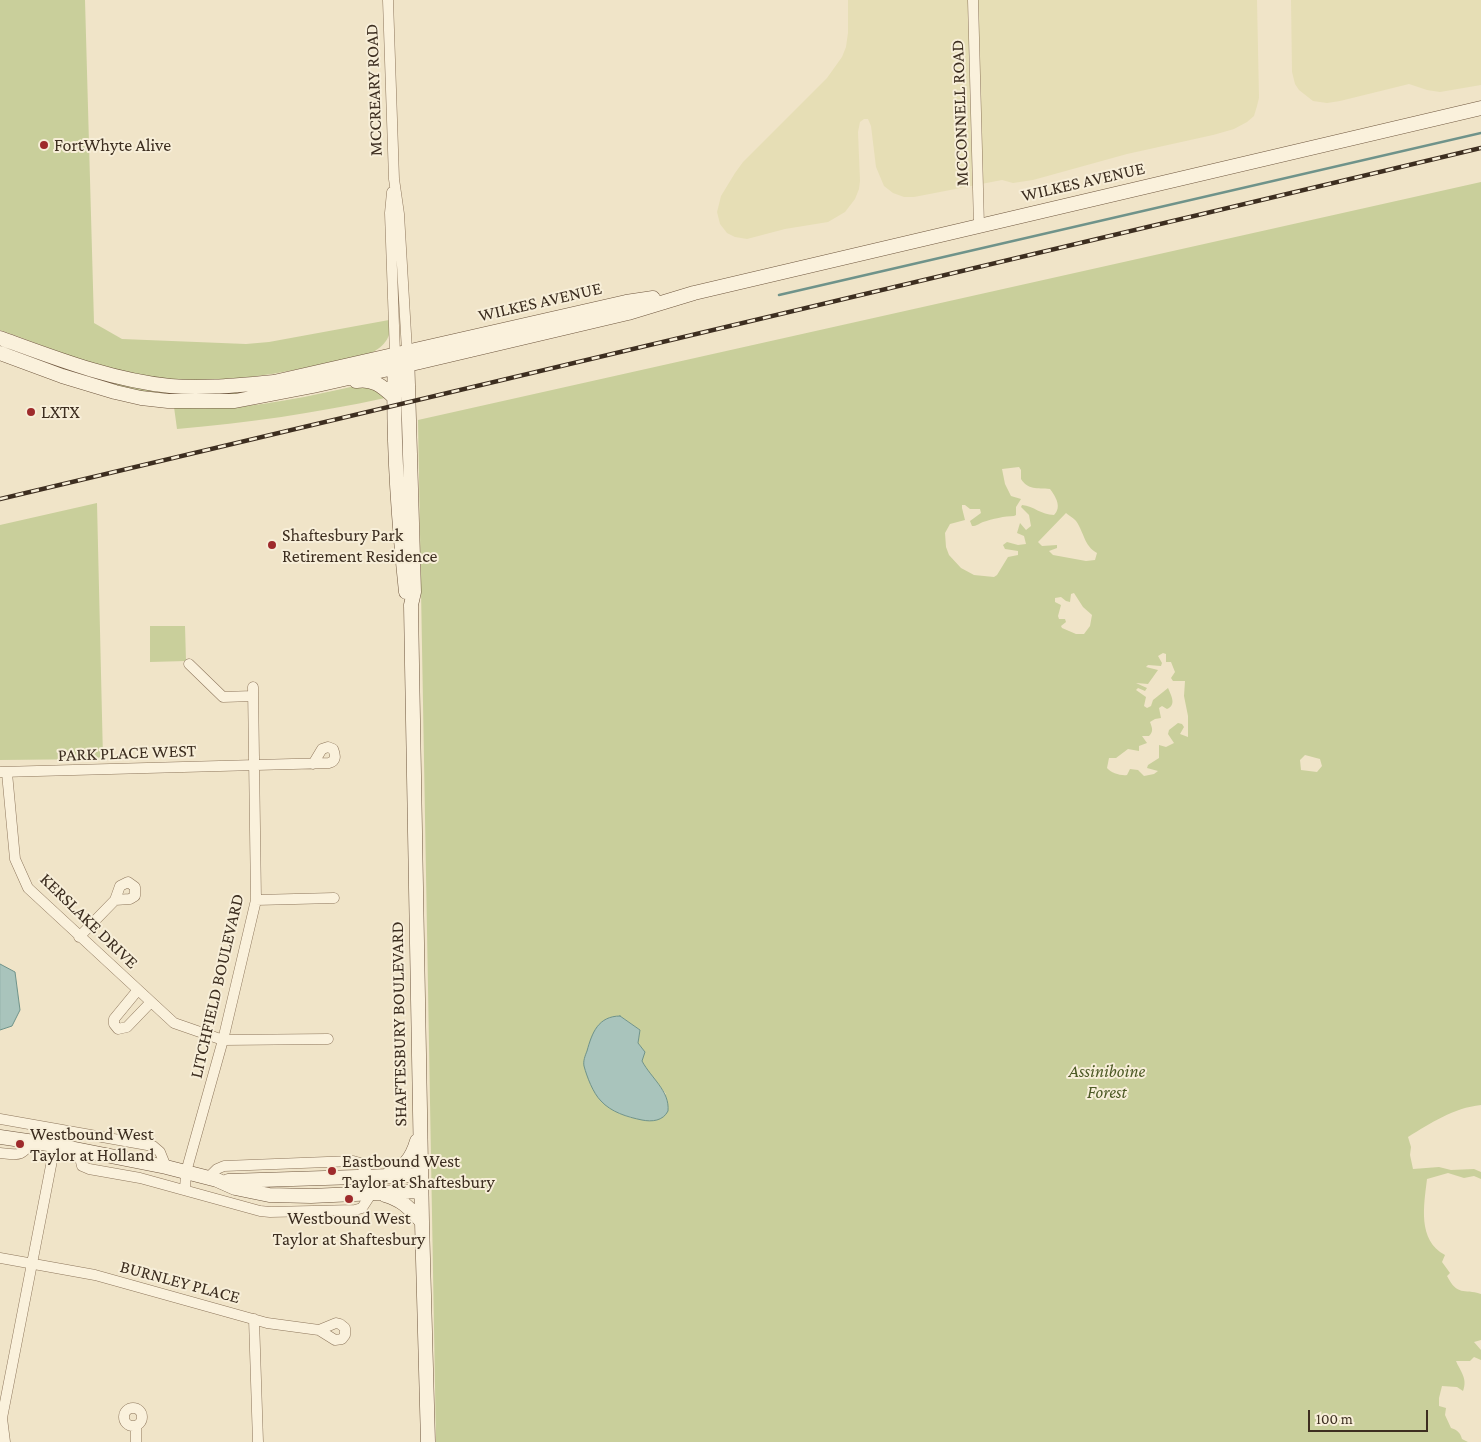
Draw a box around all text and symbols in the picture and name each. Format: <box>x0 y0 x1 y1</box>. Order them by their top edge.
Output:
street label: MCCREARY ROAD <box>361 23 387 157</box>
street label: MCCONNELL ROAD <box>947 39 973 187</box>
place label: FortWhyte Alive <box>54 134 171 156</box>
marker: FortWhyte Alive <box>38 139 50 151</box>
street label: WILKES AVENUE <box>1019 157 1147 207</box>
street label: WILKES AVENUE <box>476 277 604 327</box>
place label: LXTX <box>41 401 80 423</box>
marker: LXTX <box>25 406 37 418</box>
place label: Shaftesbury Park Retirement Residence <box>282 524 437 566</box>
marker: Shaftesbury Park Retirement Residence <box>266 539 278 551</box>
street label: PARK PLACE WEST <box>57 740 197 766</box>
street label: KERSLAKE DRIVE <box>35 869 143 973</box>
street label: LITCHFIELD BOULEVARD <box>185 892 249 1080</box>
street label: SHAFTESBURY BOULEVARD <box>386 921 412 1127</box>
park label: Assiniboine Forest <box>1069 1060 1145 1102</box>
place label: Westbound West Taylor at Holland <box>30 1123 154 1166</box>
marker: Westbound West Taylor at Holland <box>14 1138 26 1150</box>
place label: Eastbound West Taylor at Shaftesbury <box>342 1150 495 1192</box>
marker: Eastbound West Taylor at Shaftesbury <box>326 1165 338 1177</box>
marker: Westbound West Taylor at Shaftesbury <box>343 1193 355 1205</box>
place label: Westbound West Taylor at Shaftesbury <box>273 1207 425 1250</box>
street label: BURNLEY PLACE <box>118 1256 242 1308</box>
scale bar <box>1311 1400 1431 1432</box>
text: 100 m <box>1316 1411 1353 1427</box>

